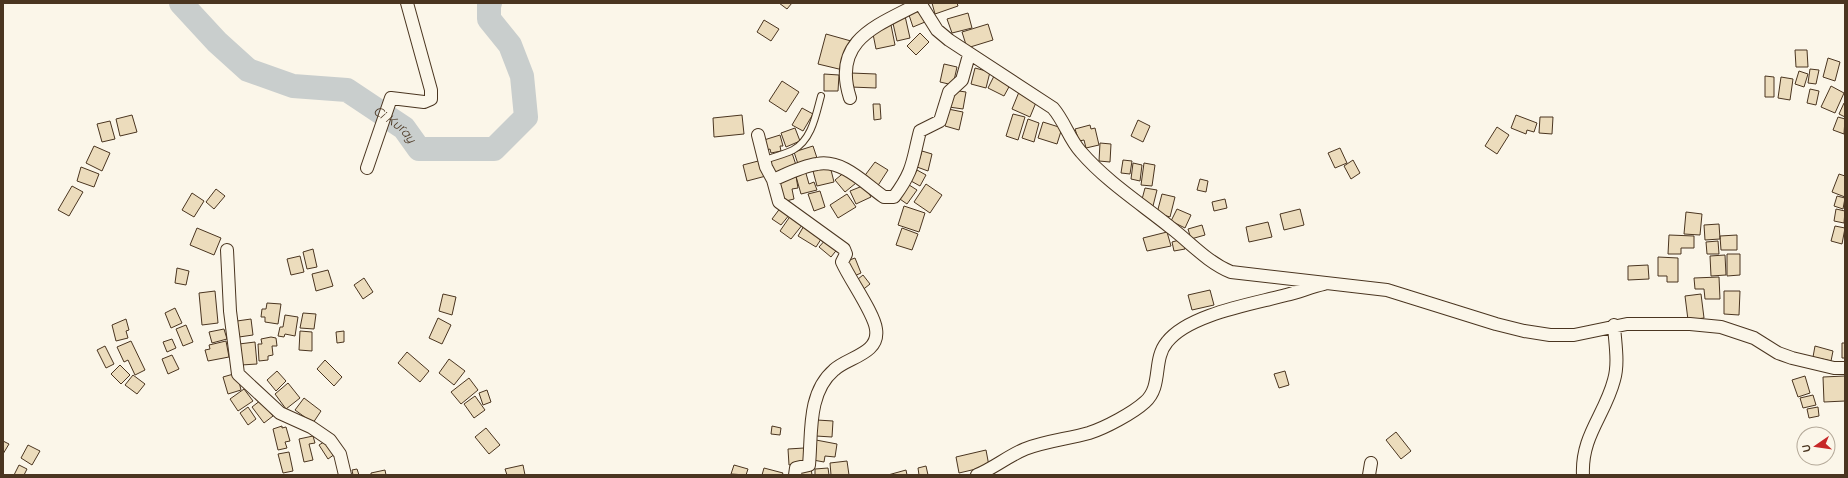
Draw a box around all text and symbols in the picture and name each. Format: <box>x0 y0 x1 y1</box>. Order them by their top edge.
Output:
water label: Ci Kuray <box>371 102 420 146</box>
north arrow <box>1796 426 1836 466</box>
text: U <box>1799 443 1814 454</box>

